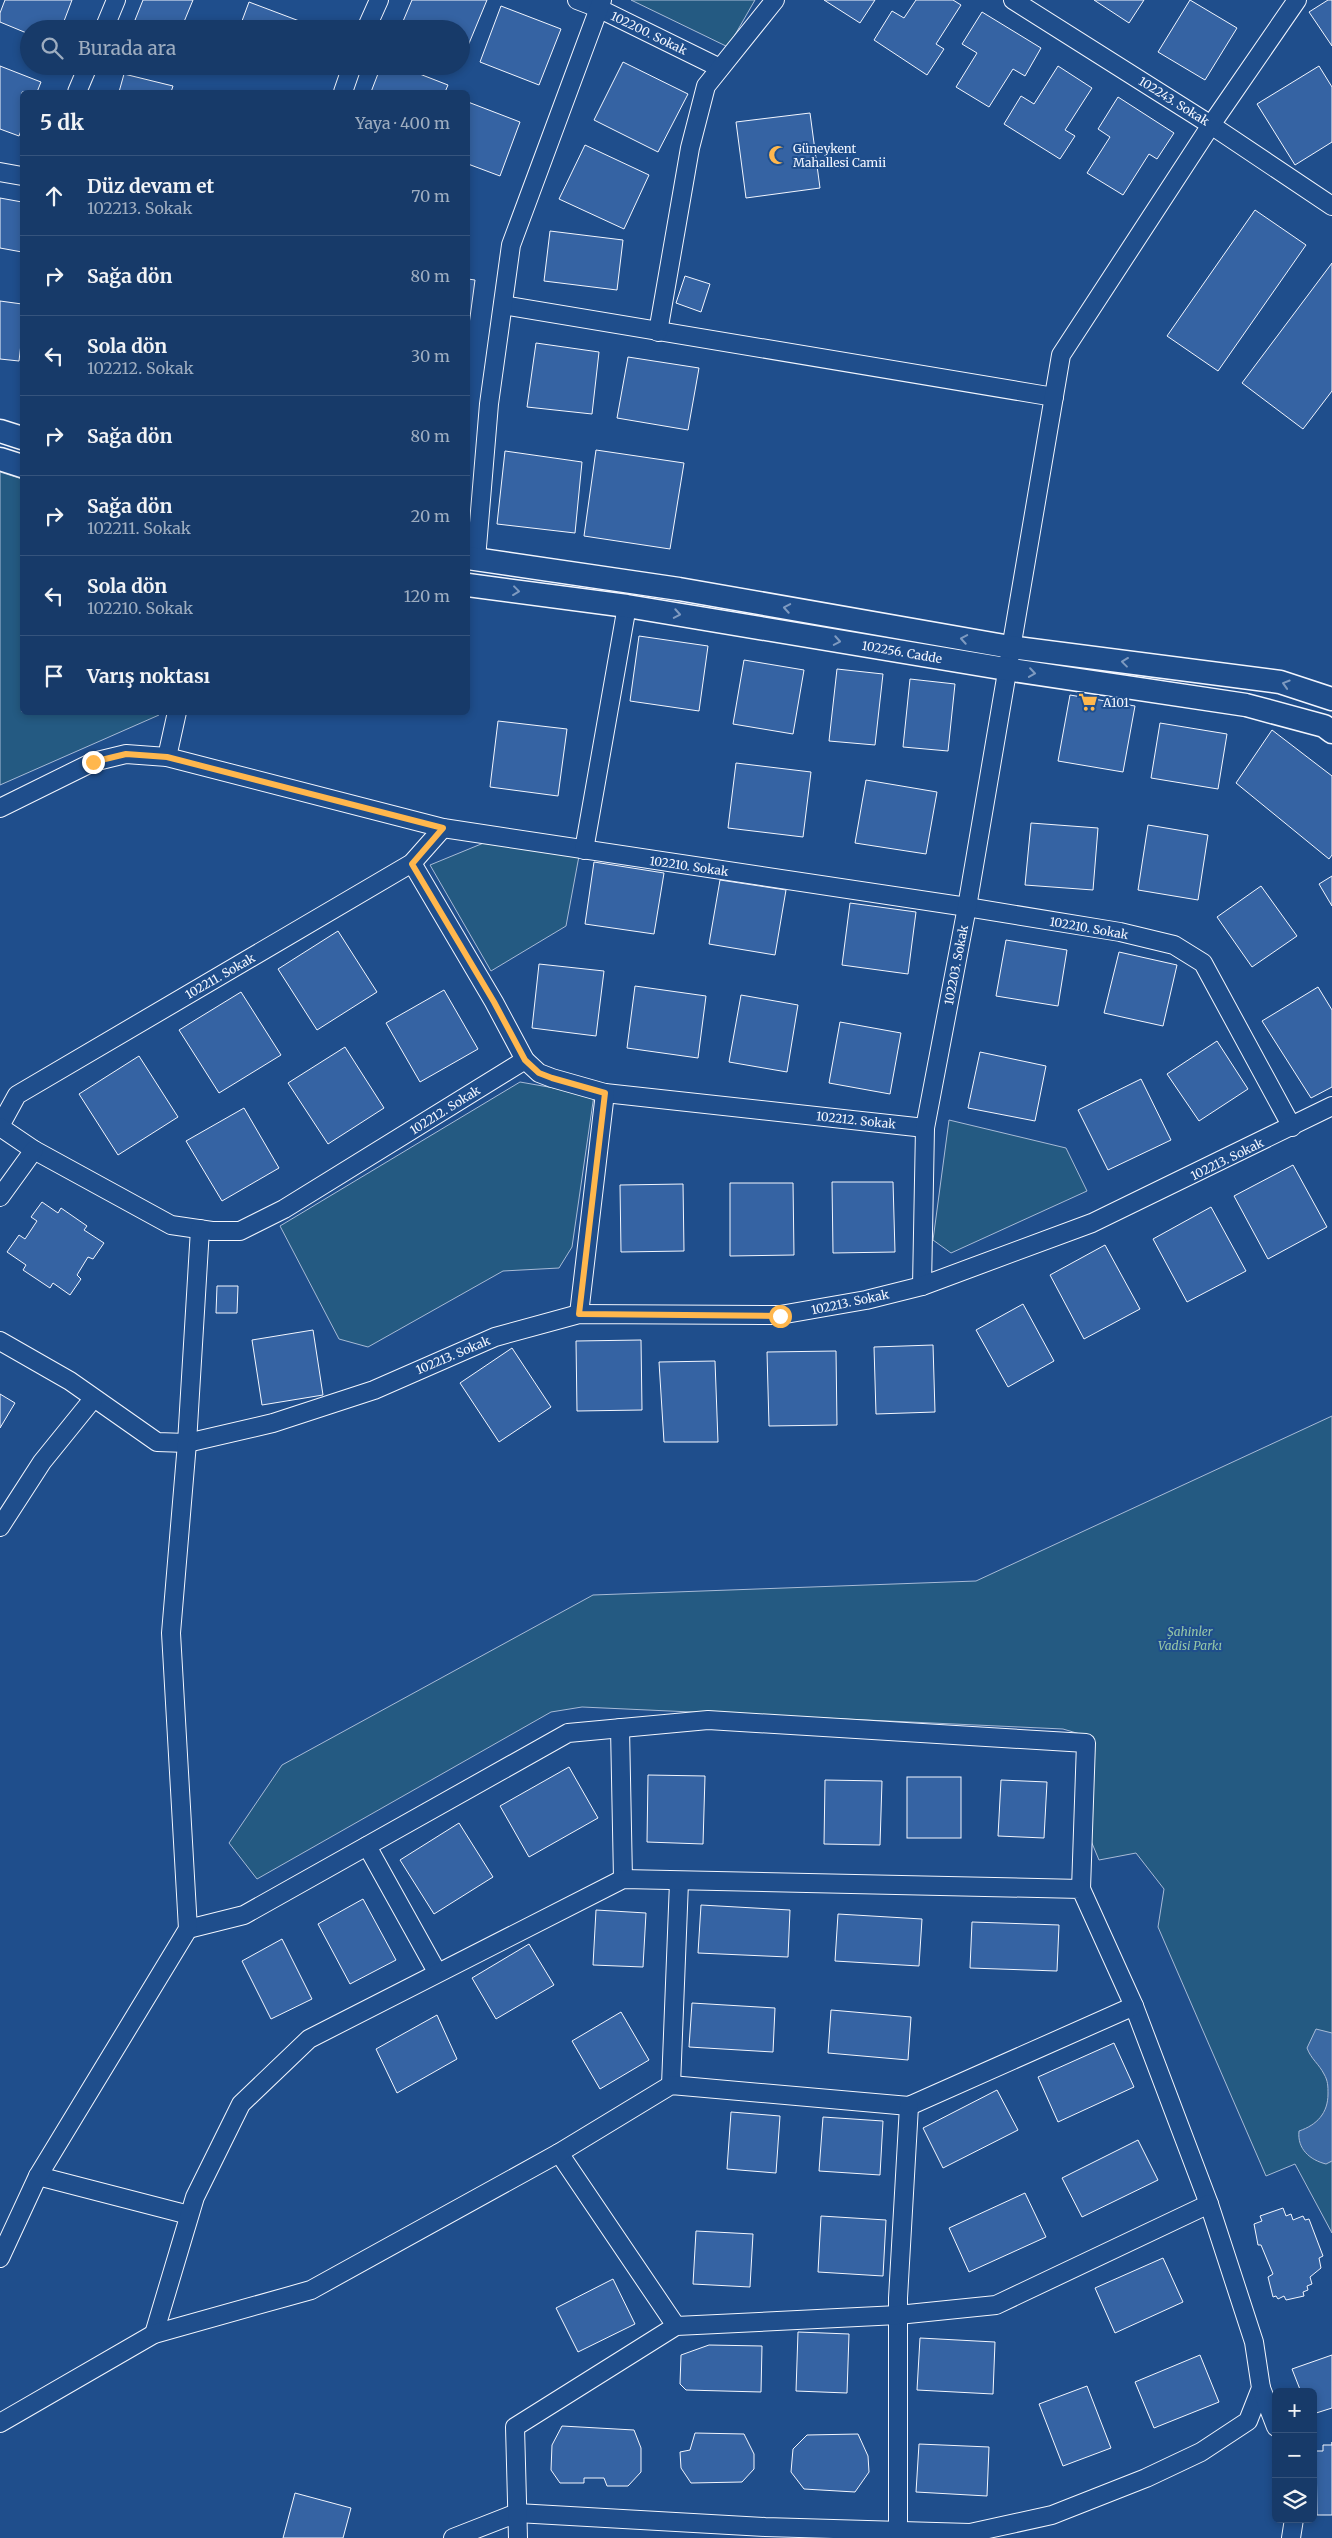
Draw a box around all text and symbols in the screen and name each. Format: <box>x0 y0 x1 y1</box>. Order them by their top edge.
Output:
street label: 102200. Sokak <box>609 8 690 58</box>
search box <box>20 20 470 75</box>
icon: search <box>38 34 66 62</box>
text: Burada ara <box>78 36 176 60</box>
street label: 102243. Sokak <box>1136 73 1212 129</box>
text: 5 dk <box>40 109 84 136</box>
text: Yaya · 400 m <box>355 113 450 133</box>
place label: Güneykent Mahallesi Camii <box>793 141 886 170</box>
mosque icon: Güneykent Mahallesi Camii <box>767 144 789 166</box>
text: Düz devam et <box>87 174 214 198</box>
icon: ahead <box>40 182 68 210</box>
text: 70 m <box>411 186 450 206</box>
text: 102213. Sokak <box>87 198 192 218</box>
icon: right <box>40 262 68 290</box>
text: Sağa dön <box>87 264 172 288</box>
text: 80 m <box>411 266 450 286</box>
text: Sola dön <box>87 334 167 358</box>
icon: left <box>40 342 68 370</box>
text: 30 m <box>411 346 450 366</box>
text: 102212. Sokak <box>87 358 194 378</box>
icon: right <box>40 422 68 450</box>
text: Sağa dön <box>87 424 172 448</box>
text: 80 m <box>411 426 450 446</box>
text: Sağa dön <box>87 494 172 518</box>
icon: right <box>40 502 68 530</box>
text: 20 m <box>411 506 450 526</box>
text: 102211. Sokak <box>87 518 191 538</box>
text: Sola dön <box>87 574 167 598</box>
icon: left <box>40 582 68 610</box>
one-way arrow <box>512 585 520 596</box>
text: 120 m <box>404 586 450 606</box>
text: 102210. Sokak <box>87 598 193 618</box>
one-way arrow <box>782 603 791 613</box>
one-way arrow <box>673 608 681 619</box>
one-way arrow <box>960 634 968 644</box>
one-way arrow <box>833 635 841 645</box>
street label: 102256. Cadde <box>861 638 943 666</box>
one-way arrow <box>1121 657 1129 667</box>
icon: arrive <box>40 662 68 690</box>
text: Varış noktası <box>87 664 210 688</box>
one-way arrow <box>1028 667 1036 678</box>
one-way arrow <box>1282 680 1290 690</box>
supermarket icon: A101 <box>1077 691 1099 713</box>
place label: A101 <box>1102 695 1130 710</box>
route end <box>82 751 105 774</box>
street label: 102210. Sokak <box>649 853 730 879</box>
street label: 102210. Sokak <box>1048 914 1130 942</box>
street label: 102203. Sokak <box>941 923 971 1006</box>
street label: 102211. Sokak <box>182 950 258 1002</box>
street label: 102212. Sokak <box>407 1082 483 1138</box>
street label: 102212. Sokak <box>815 1108 897 1132</box>
street label: 102213. Sokak <box>1188 1135 1266 1183</box>
street label: 102213. Sokak <box>810 1286 891 1318</box>
route start <box>769 1305 792 1328</box>
street label: 102213. Sokak <box>414 1332 493 1377</box>
park label: Şahinler Vadisi Parkı <box>1158 1624 1222 1653</box>
map controls <box>1272 2388 1317 2523</box>
button: + <box>1272 2388 1317 2433</box>
button: − <box>1272 2433 1317 2478</box>
button: layers <box>1272 2478 1317 2523</box>

